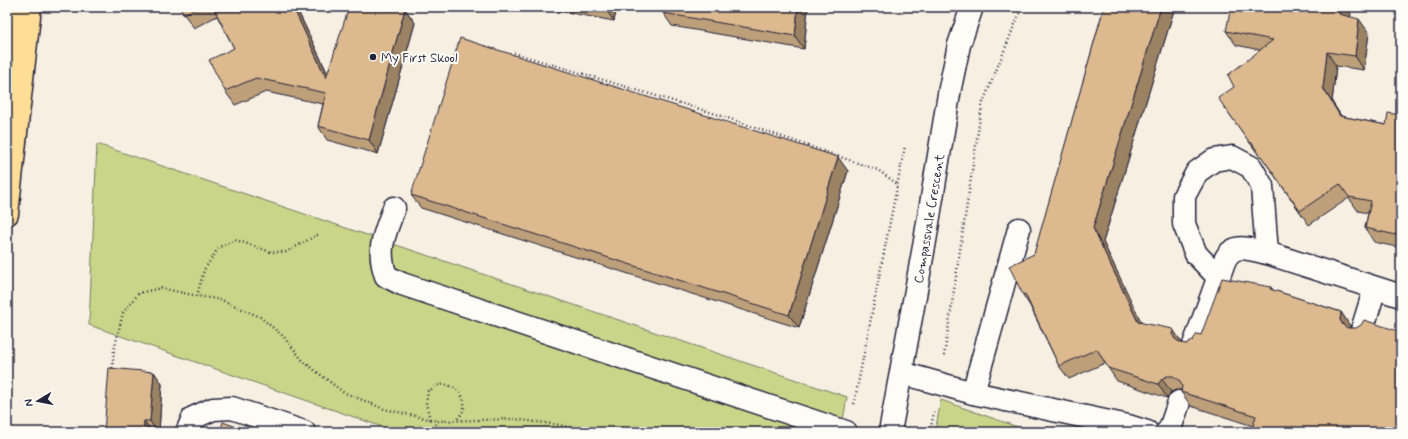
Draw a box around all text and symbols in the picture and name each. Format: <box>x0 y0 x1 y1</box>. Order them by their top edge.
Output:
place label: My First Skool <box>381 50 458 67</box>
marker: My First Skool <box>368 52 378 62</box>
street label: Compassvale Crescent <box>910 152 949 285</box>
north arrow <box>18 381 58 421</box>
text: N <box>22 398 37 407</box>

